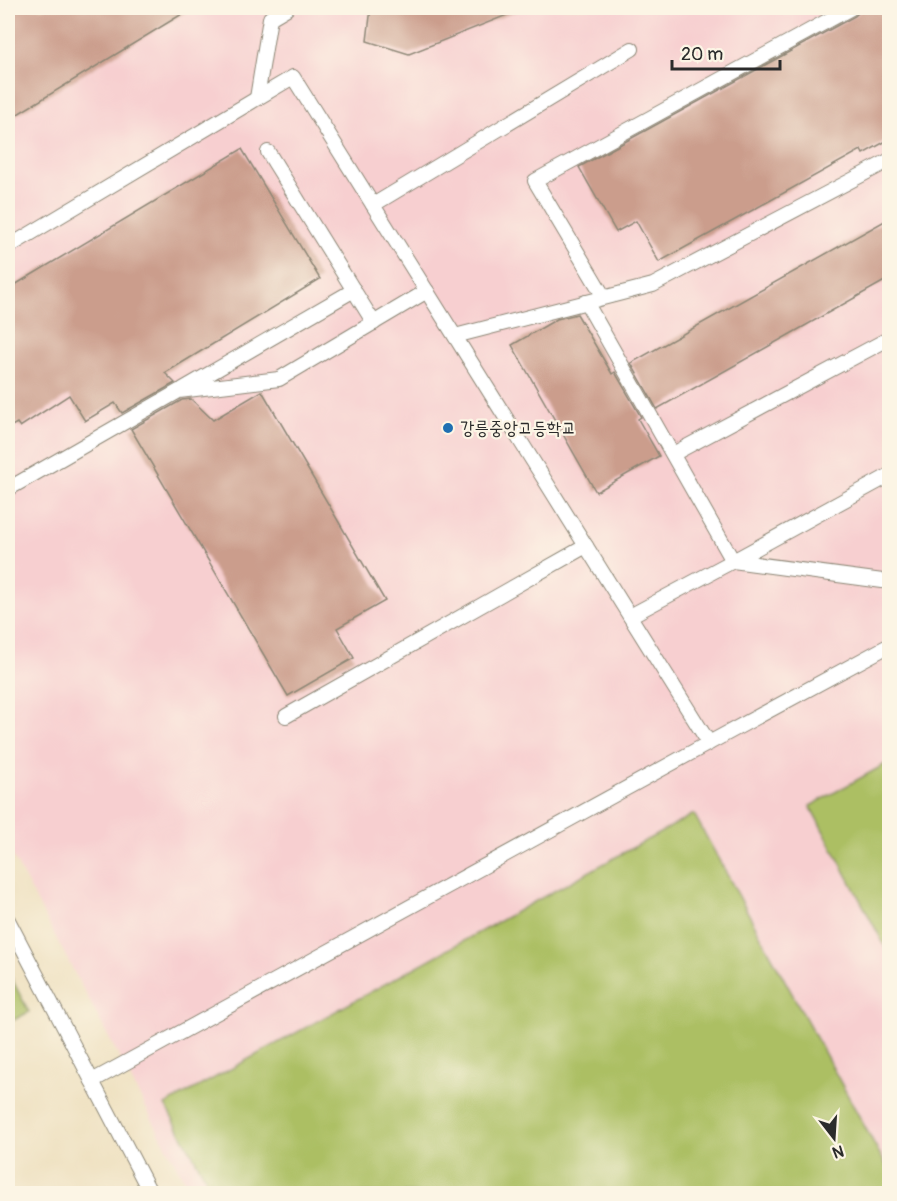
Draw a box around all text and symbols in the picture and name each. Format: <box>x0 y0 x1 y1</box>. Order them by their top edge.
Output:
scale bar <box>672 33 780 71</box>
text: 20 m <box>681 43 723 66</box>
place label: 강릉중앙고등학교 <box>460 417 576 440</box>
marker: 강릉중앙고등학교 <box>441 421 455 435</box>
north arrow <box>804 1108 864 1168</box>
text: N <box>830 1140 846 1163</box>

